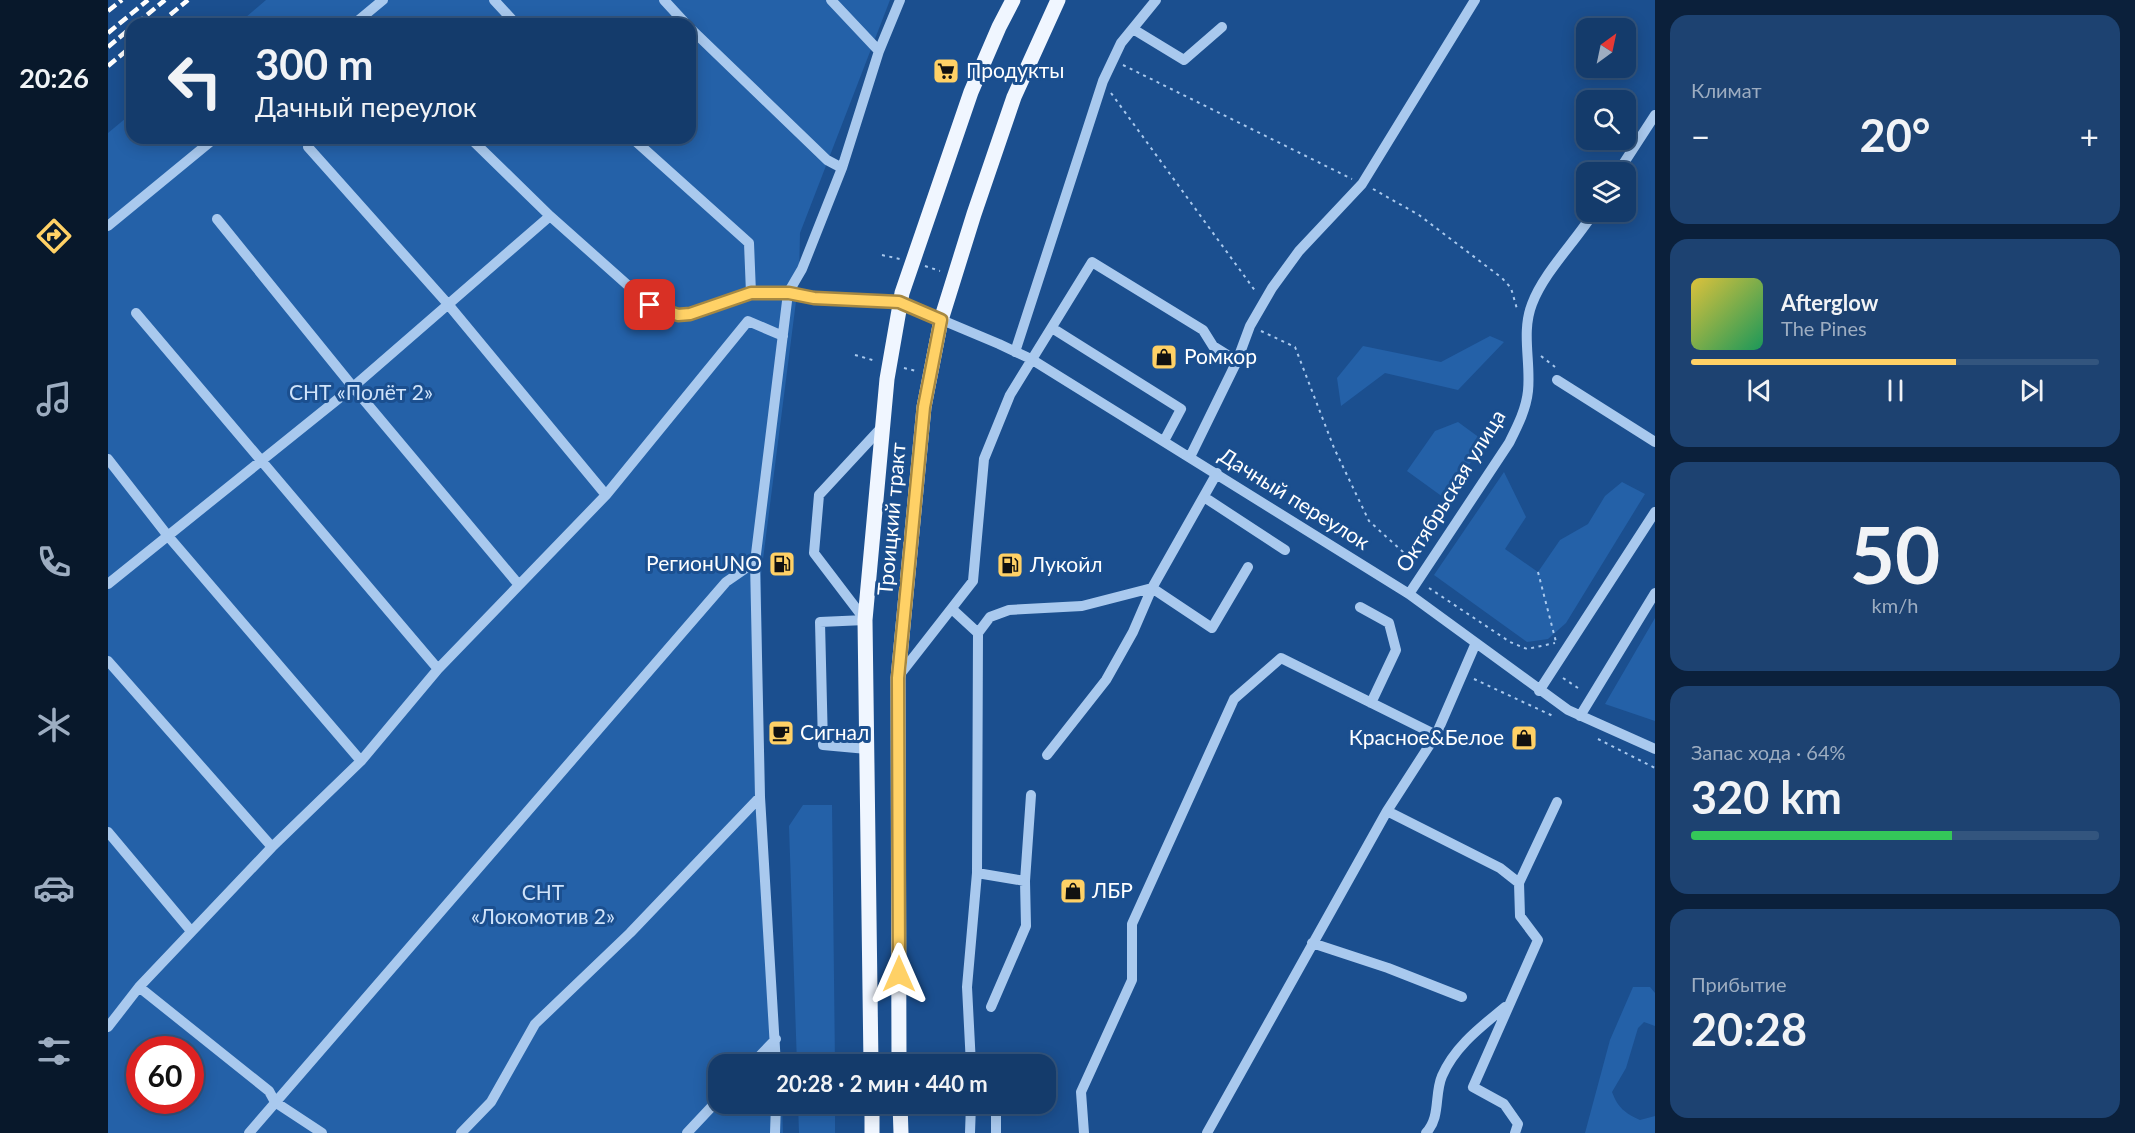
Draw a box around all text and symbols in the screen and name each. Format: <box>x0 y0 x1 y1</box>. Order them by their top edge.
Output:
north arrow <box>1576 18 1636 78</box>
map controls <box>1576 18 1636 222</box>
text: 300 m <box>255 39 373 89</box>
icon: left <box>156 42 234 120</box>
supermarket icon: Продукты <box>931 56 961 86</box>
place label: Продукты <box>966 57 1065 82</box>
text: 20:26 <box>19 61 89 94</box>
text: Климат <box>1691 78 1762 102</box>
text: Дачный переулок <box>255 90 477 123</box>
button: search <box>1576 90 1636 150</box>
text: 20° <box>1860 108 1930 162</box>
text: − <box>1691 116 1710 156</box>
text: + <box>2080 116 2099 156</box>
button: layers <box>1576 162 1636 222</box>
icon: directions <box>33 215 75 257</box>
pin <box>624 279 675 330</box>
icon: arrive <box>633 288 666 321</box>
text: Afterglow <box>1781 289 1878 316</box>
text: The Pines <box>1781 316 1867 340</box>
shop icon: Ромкор <box>1149 342 1179 372</box>
place label: Ромкор <box>1184 343 1257 368</box>
icon: previous <box>1743 374 1776 407</box>
icon: pause <box>1879 374 1912 407</box>
icon: next <box>2015 374 2048 407</box>
icon: music <box>33 378 75 420</box>
park label: СНТ «Полёт 2» <box>289 379 433 404</box>
street label: Октябрьская улица <box>1390 405 1510 576</box>
street label: Троицкий тракт <box>871 441 910 596</box>
street label: Дачный переулок <box>1215 441 1375 554</box>
text: 50 <box>1850 507 1940 601</box>
icon: phone <box>33 541 75 583</box>
fuel station icon: РегионUNO <box>767 549 797 579</box>
place label: РегионUNO <box>646 550 762 575</box>
fuel station icon: Лукойл <box>995 550 1025 580</box>
place label: Лукойл <box>1029 551 1103 576</box>
text: km/h <box>1872 593 1918 617</box>
icon: climate <box>33 704 75 746</box>
cafe icon: Сигнал <box>766 718 796 748</box>
place label: Сигнал <box>800 719 869 744</box>
shop icon: Красное&Белое <box>1509 723 1539 753</box>
place label: Красное&Белое <box>1349 724 1504 749</box>
text: Запас хода · 64% <box>1691 740 1846 764</box>
text: 320 km <box>1691 770 1842 824</box>
icon: car <box>33 867 75 909</box>
shop icon: ЛБР <box>1058 876 1088 906</box>
place label: ЛБР <box>1091 877 1133 902</box>
park label: СНТ «Локомотив 2» <box>471 879 615 928</box>
position arrow <box>867 942 931 1006</box>
text: Прибытие <box>1691 972 1787 996</box>
text: 20:28 <box>1691 1002 1807 1056</box>
icon: filters <box>33 1030 75 1072</box>
speed limit sign: 60 <box>126 1036 204 1114</box>
text: 20:28 · 2 мин · 440 m <box>776 1070 988 1097</box>

